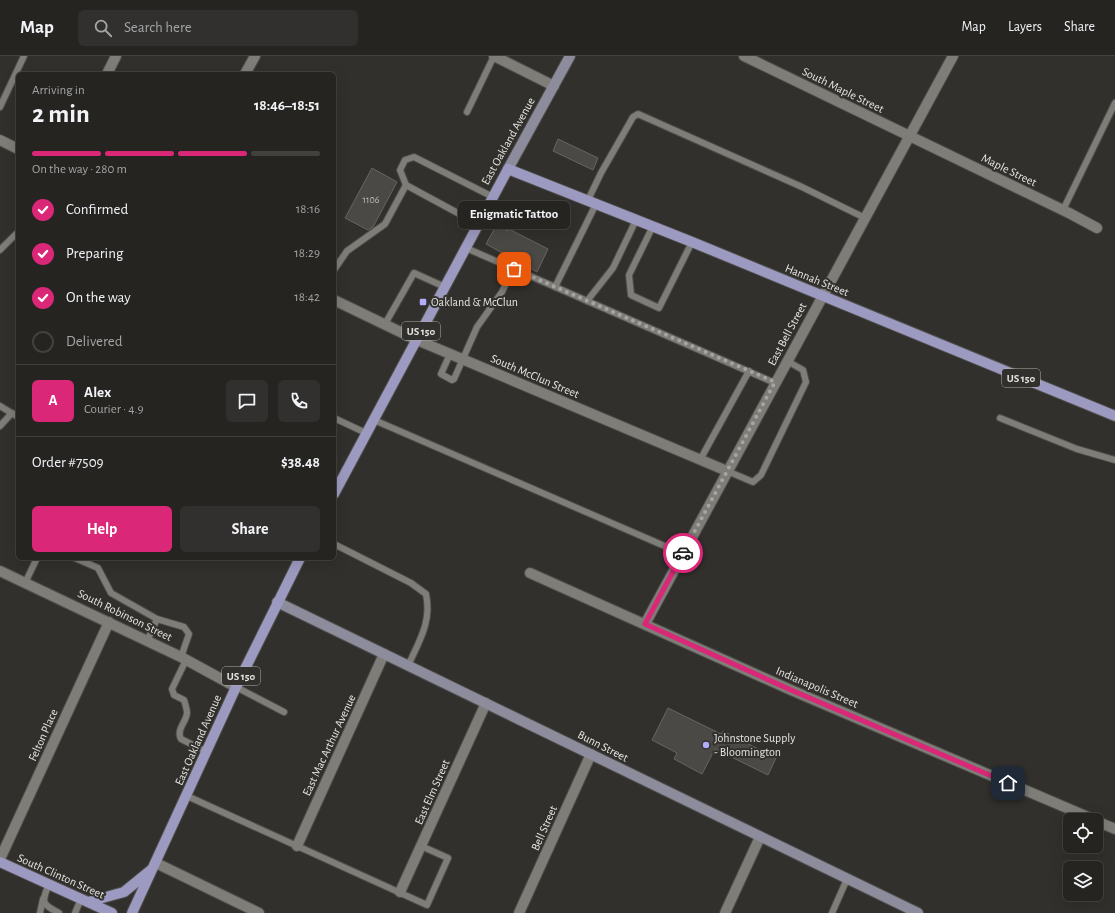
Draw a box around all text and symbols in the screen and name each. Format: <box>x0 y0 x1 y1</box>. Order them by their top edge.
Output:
search box <box>78 10 358 46</box>
icon: search <box>92 17 114 39</box>
text: Map <box>20 18 54 37</box>
text: Search here <box>124 20 192 35</box>
text: Map <box>961 20 986 34</box>
text: Layers <box>1008 20 1042 34</box>
text: Share <box>1064 20 1095 34</box>
street label: South Maple Street <box>800 65 886 115</box>
text: Arriving in <box>32 84 85 97</box>
street label: East Oakland Avenue <box>479 95 537 187</box>
text: 18:46–18:51 <box>254 98 320 113</box>
text: 2 min <box>32 101 90 127</box>
street label: Maple Street <box>980 152 1039 189</box>
text: On the way · 280 m <box>32 163 127 176</box>
house number: 1106 <box>363 195 380 205</box>
icon: check <box>32 199 54 221</box>
callout: Enigmatic Tattoo <box>458 201 570 229</box>
text: Confirmed <box>66 202 128 217</box>
text: 18:16 <box>296 203 320 216</box>
text: Enigmatic Tattoo <box>470 208 558 221</box>
icon: check <box>32 243 54 265</box>
text: Preparing <box>66 246 123 261</box>
text: 18:29 <box>294 247 320 260</box>
pin <box>497 252 531 286</box>
icon: bag <box>503 258 525 280</box>
street label: Hannah Street <box>783 262 851 298</box>
icon: check <box>32 287 54 309</box>
text: On the way <box>66 290 131 305</box>
text: 18:42 <box>294 291 320 304</box>
place label: Oakland & McClun <box>431 296 518 308</box>
marker: Oakland & McClun <box>418 297 428 307</box>
street label: East Bell Street <box>765 300 809 367</box>
road number: US 150 <box>402 322 440 340</box>
text: Delivered <box>66 334 123 349</box>
street label: South McClun Street <box>489 352 581 400</box>
road number: US 150 <box>1002 369 1040 387</box>
button: chat <box>226 380 268 422</box>
button: phone <box>278 380 320 422</box>
text: Alex <box>84 385 111 400</box>
text: A <box>48 393 58 408</box>
text: Courier · 4.9 <box>84 403 144 416</box>
text: Order #7509 <box>32 455 104 470</box>
text: $38.48 <box>281 455 320 470</box>
button: Help <box>32 506 172 552</box>
button: Share <box>180 506 320 552</box>
courier <box>663 533 703 573</box>
icon: car <box>672 542 694 564</box>
street label: South Robinson Street <box>76 587 174 643</box>
street label: Indianapolis Street <box>774 664 860 710</box>
road number: US 150 <box>222 667 260 685</box>
street label: East Mac Arthur Avenue <box>300 692 358 798</box>
street label: East Oakland Avenue <box>173 693 223 787</box>
street label: Felton Place <box>26 707 60 763</box>
street label: Bunn Street <box>576 728 630 764</box>
place label: Johnstone Supply - Bloomington <box>714 732 795 758</box>
marker: Johnstone Supply - Bloomington <box>701 740 711 750</box>
street label: East Elm Street <box>412 757 452 826</box>
pin <box>991 766 1025 800</box>
icon: home <box>997 772 1019 794</box>
street label: Bell Street <box>529 803 559 852</box>
map controls <box>1063 813 1103 901</box>
button: locate <box>1063 813 1103 853</box>
street label: South Clinton Street <box>16 851 106 901</box>
button: layers <box>1063 861 1103 901</box>

